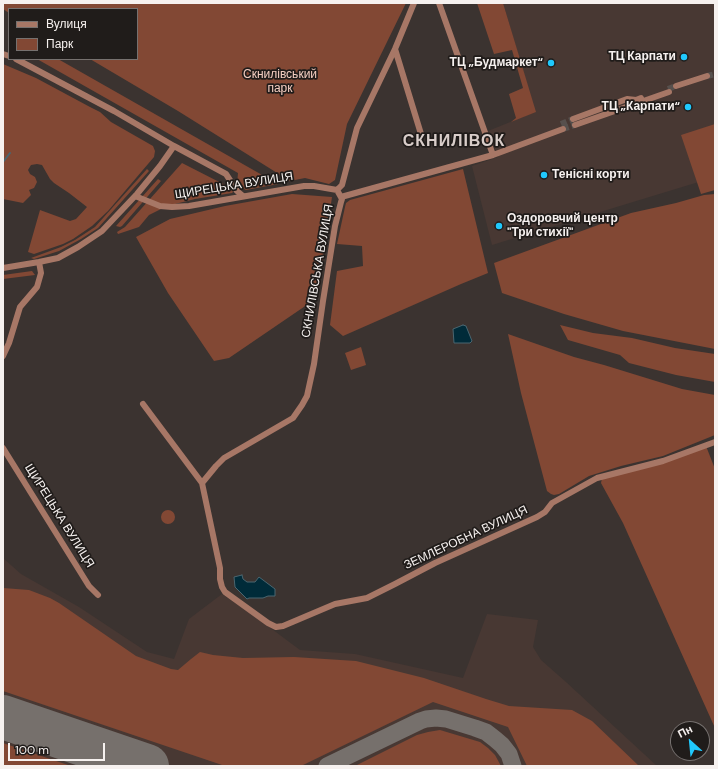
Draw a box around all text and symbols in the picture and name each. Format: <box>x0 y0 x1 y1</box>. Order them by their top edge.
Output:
legend <box>8 8 138 60</box>
text: Вулиця <box>46 16 87 32</box>
text: Парк <box>46 36 73 52</box>
place label: ТЦ Карпати <box>608 50 676 64</box>
marker: ТЦ Карпати <box>679 52 689 62</box>
place label: ТЦ „Будмаркет“ <box>450 56 543 70</box>
marker: ТЦ „Будмаркет“ <box>546 58 556 68</box>
park label: Скнилівський парк <box>243 68 317 96</box>
place label: ТЦ „Карпати“ <box>602 100 680 114</box>
marker: ТЦ „Карпати“ <box>683 102 693 112</box>
district label: СКНИЛІВОК <box>403 132 505 152</box>
place label: Тенісні корти <box>552 168 630 182</box>
street label: ЩИРЕЦЬКА ВУЛИЦЯ <box>174 170 294 202</box>
marker: Тенісні корти <box>539 170 549 180</box>
street label: СКНИЛІВСЬКА ВУЛИЦЯ <box>299 203 337 339</box>
place label: Оздоровчий центр "Три стихії" <box>507 212 618 240</box>
marker: Оздоровчий центр "Три стихії" <box>494 221 504 231</box>
street label: ЩИРЕЦЬКА ВУЛИЦЯ <box>21 461 97 571</box>
street label: ЗЕМЛЕРОБНА ВУЛИЦЯ <box>402 503 530 573</box>
north arrow <box>670 721 710 761</box>
text: Пн <box>675 722 695 741</box>
scale bar <box>10 735 107 761</box>
text: 100 m <box>15 742 49 758</box>

